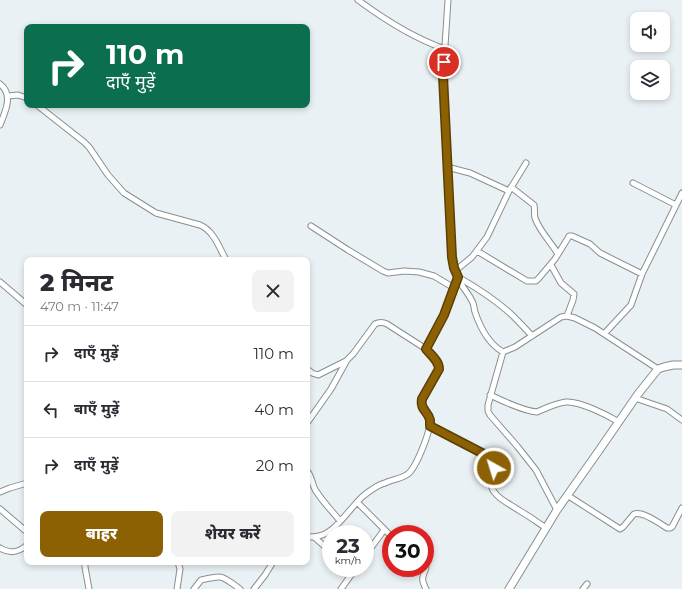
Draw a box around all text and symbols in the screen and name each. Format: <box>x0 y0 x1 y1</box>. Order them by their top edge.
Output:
map controls <box>630 12 670 100</box>
button: sound <box>630 12 670 52</box>
text: 110 m <box>106 37 184 71</box>
icon: right <box>40 40 92 92</box>
pin <box>427 45 461 79</box>
icon: arrive <box>433 51 455 73</box>
button: layers <box>630 60 670 100</box>
text: दाएँ मुड़ें <box>106 71 155 93</box>
text: 2 मिनट <box>40 268 113 297</box>
button: close <box>252 270 294 312</box>
text: 470 m · 11:47 <box>40 298 119 314</box>
icon: right <box>40 343 62 365</box>
text: दाएँ मुड़ें <box>74 343 119 362</box>
text: 110 m <box>253 344 294 363</box>
icon: left <box>40 399 62 421</box>
text: बाएँ मुड़ें <box>74 399 119 418</box>
text: 40 m <box>254 400 294 419</box>
position arrow <box>473 447 515 489</box>
icon: right <box>40 455 62 477</box>
text: दाएँ मुड़ें <box>74 455 119 474</box>
text: 20 m <box>256 456 294 475</box>
button: बाहर <box>40 511 163 557</box>
button: शेयर करें <box>171 511 294 557</box>
speed limit sign: 30 <box>382 525 434 577</box>
text: 23 <box>336 534 360 558</box>
text: km/h <box>335 554 361 567</box>

